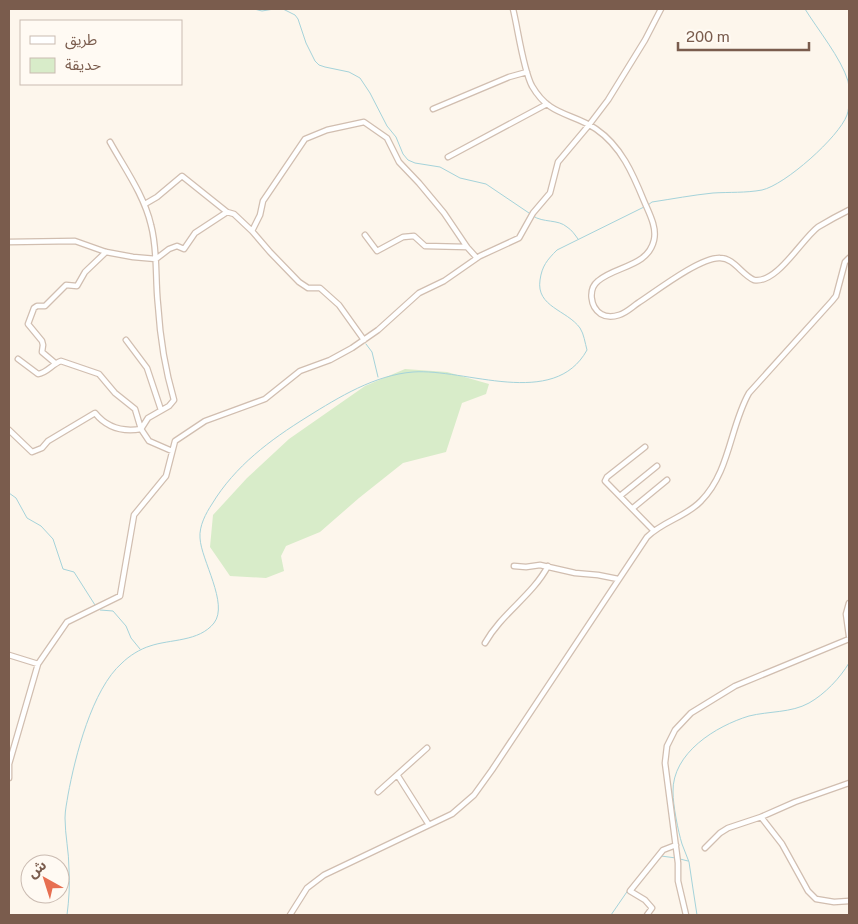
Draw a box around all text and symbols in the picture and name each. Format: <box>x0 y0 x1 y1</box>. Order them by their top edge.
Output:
legend <box>20 20 182 85</box>
scale bar <box>678 20 809 52</box>
text: 200 m <box>686 28 730 45</box>
text: طريق <box>65 31 97 50</box>
text: حديقة <box>65 56 101 73</box>
north arrow <box>20 854 70 904</box>
text: ش <box>24 857 49 881</box>

